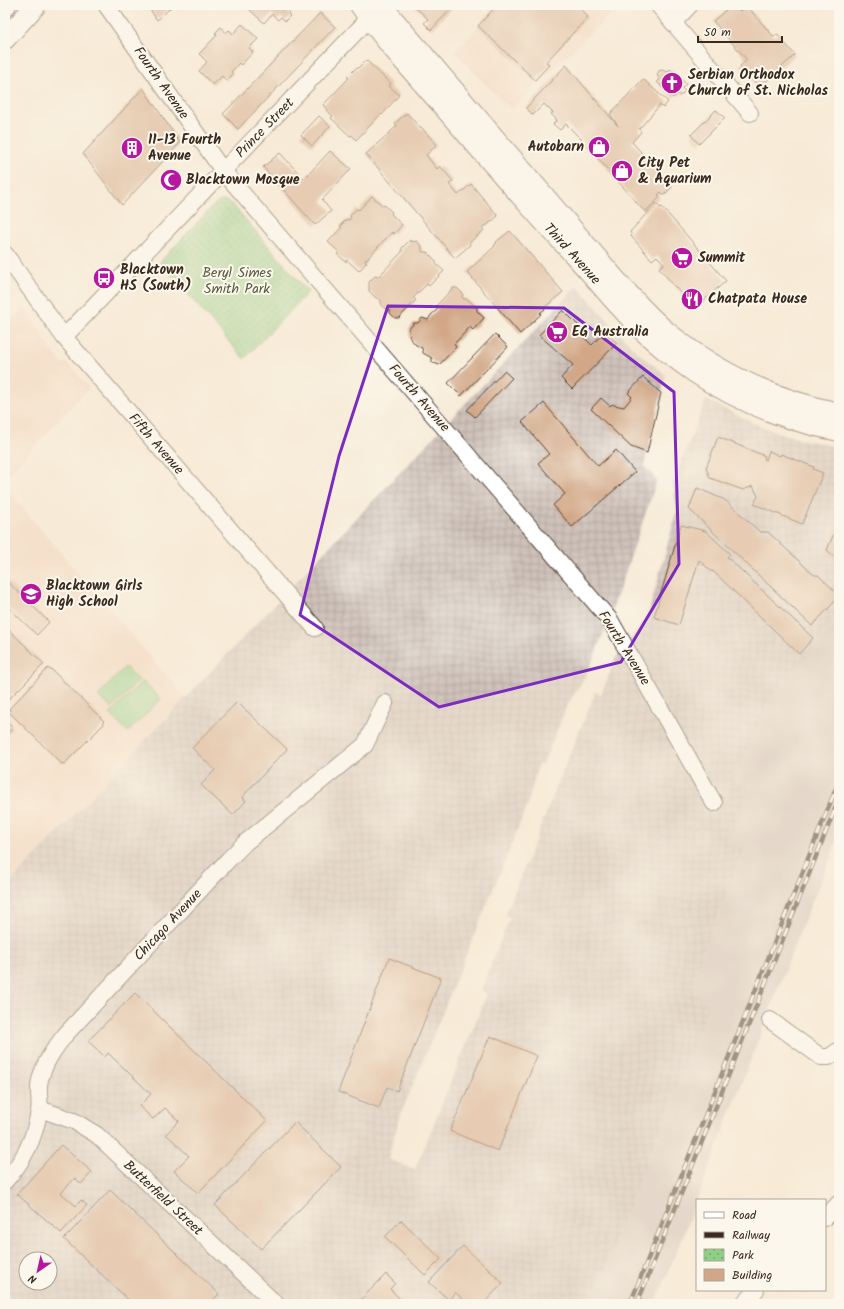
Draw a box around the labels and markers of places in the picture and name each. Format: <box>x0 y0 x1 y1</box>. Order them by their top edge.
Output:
place label: Serbian Orthodox Church of St. Nicholas <box>688 64 829 102</box>
church icon: Serbian Orthodox Church of St. Nicholas <box>659 70 685 96</box>
place label: 11-13 Fourth Avenue <box>148 129 221 167</box>
shop icon: Autobarn <box>586 134 612 160</box>
building icon: 11-13 Fourth Avenue <box>119 135 145 161</box>
place label: Autobarn <box>528 136 584 158</box>
place label: City Pet & Aquarium <box>638 152 712 190</box>
shop icon: City Pet & Aquarium <box>609 158 635 184</box>
mosque icon: Blacktown Mosque <box>158 167 184 193</box>
place label: Blacktown Mosque <box>186 169 300 191</box>
supermarket icon: Summit <box>669 245 695 271</box>
place label: Summit <box>698 247 746 269</box>
place label: Blacktown HS (South) <box>120 259 191 297</box>
bus stop icon: Blacktown HS (South) <box>91 265 117 291</box>
restaurant icon: Chatpata House <box>679 286 705 312</box>
place label: Chatpata House <box>708 288 807 310</box>
supermarket icon: EG Australia <box>544 319 570 345</box>
place label: EG Australia <box>572 321 649 343</box>
place label: Blacktown Girls High School <box>46 575 143 613</box>
school or university icon: Blacktown Girls High School <box>18 581 44 607</box>

